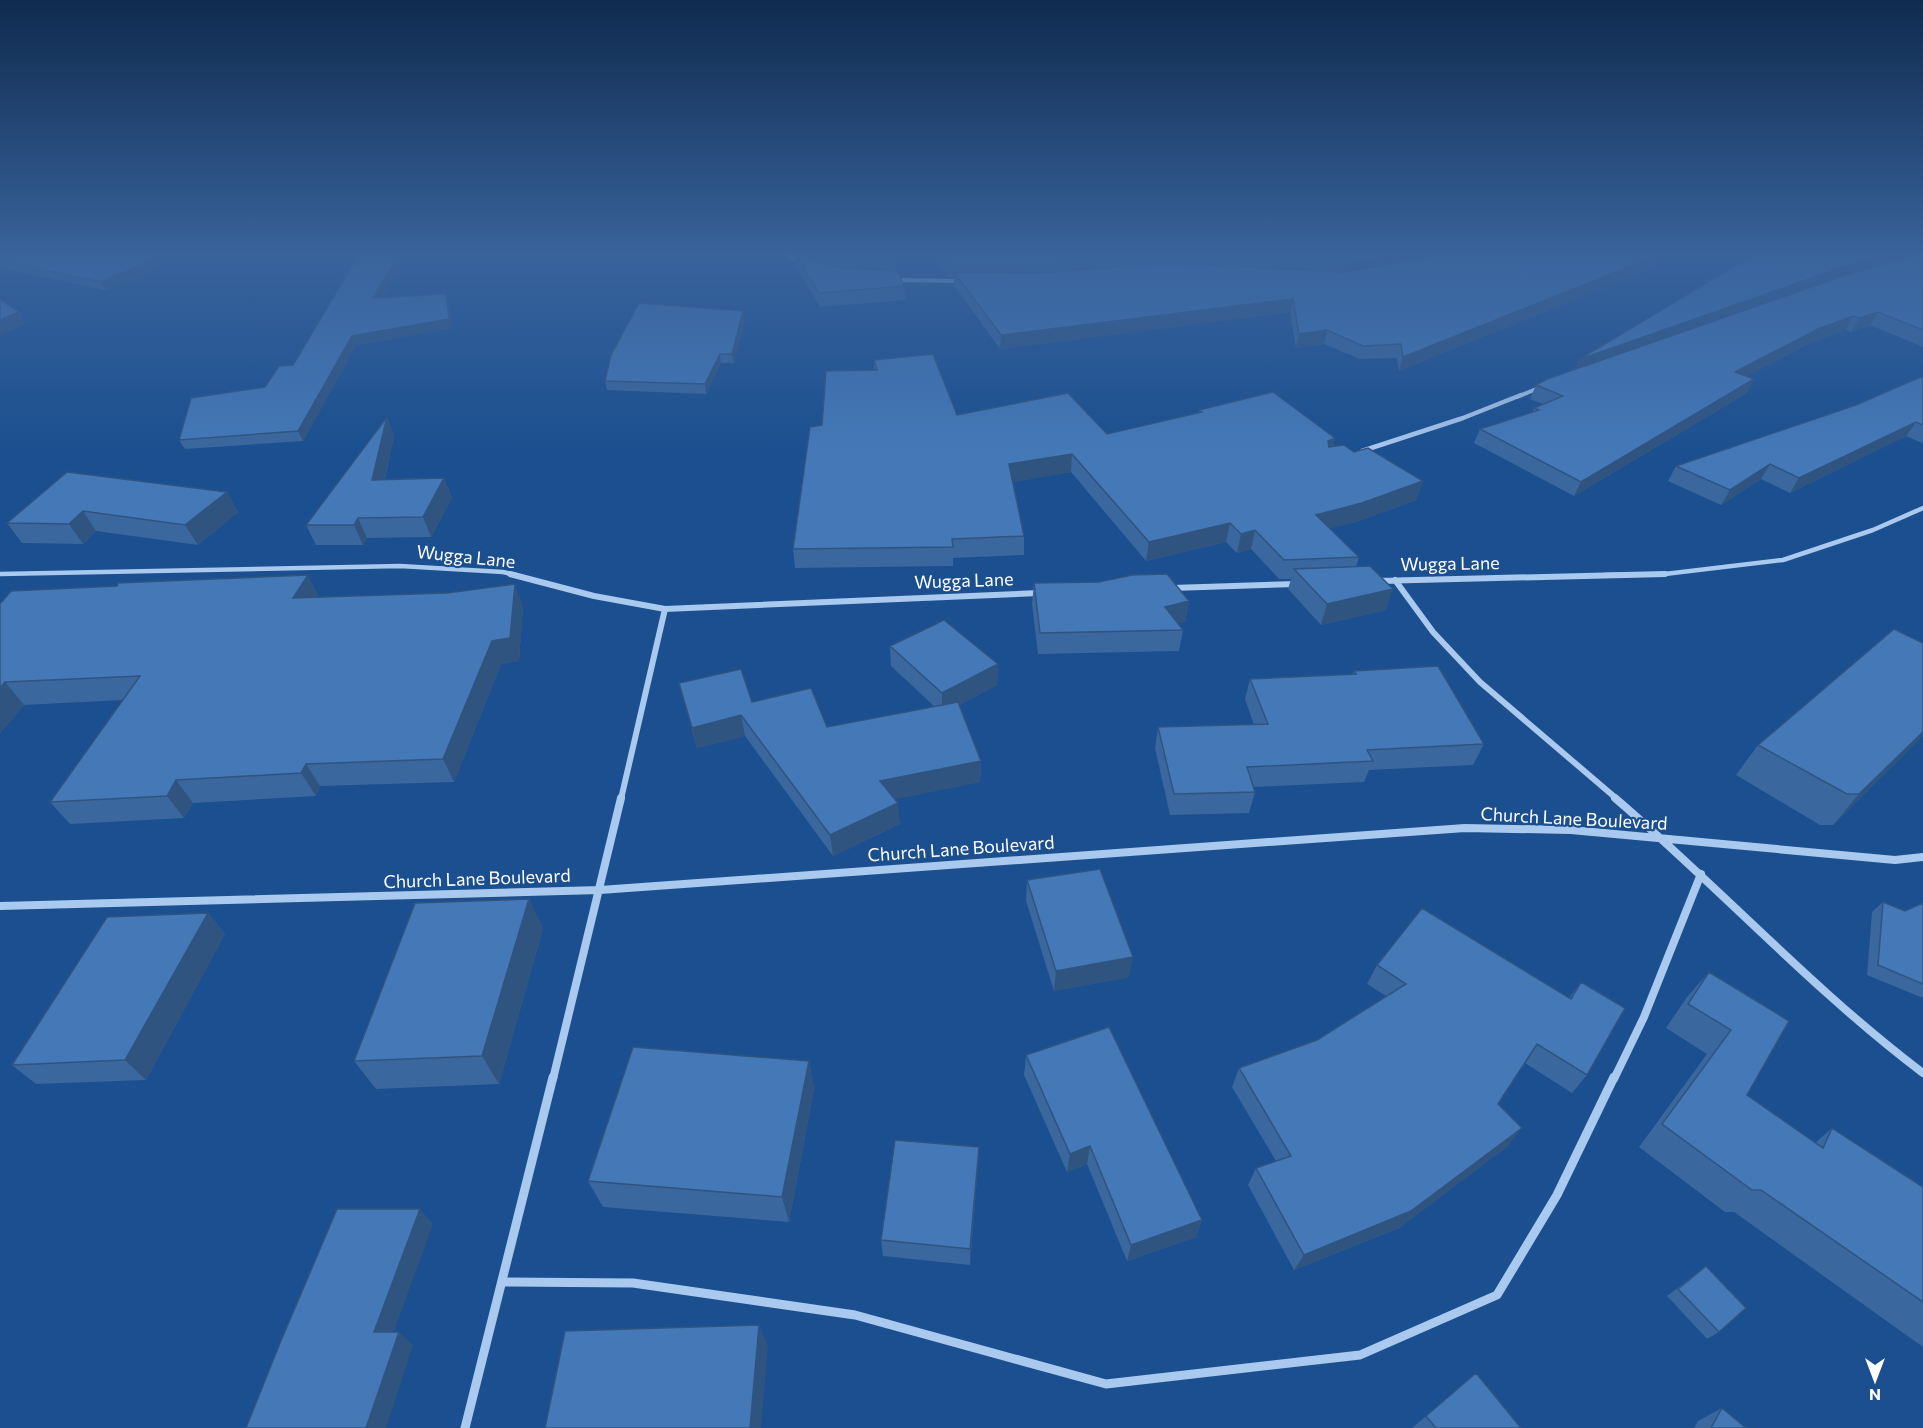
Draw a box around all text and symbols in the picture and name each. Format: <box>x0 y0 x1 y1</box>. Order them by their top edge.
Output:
street label: Wugga Lane <box>416 540 517 572</box>
street label: Wugga Lane <box>1400 551 1500 575</box>
street label: Wugga Lane <box>914 567 1014 593</box>
street label: Church Lane Boulevard <box>1480 802 1668 834</box>
street label: Church Lane Boulevard <box>867 830 1055 866</box>
street label: Church Lane Boulevard <box>383 864 571 892</box>
north arrow <box>1845 1350 1905 1410</box>
text: N <box>1869 1386 1881 1405</box>

